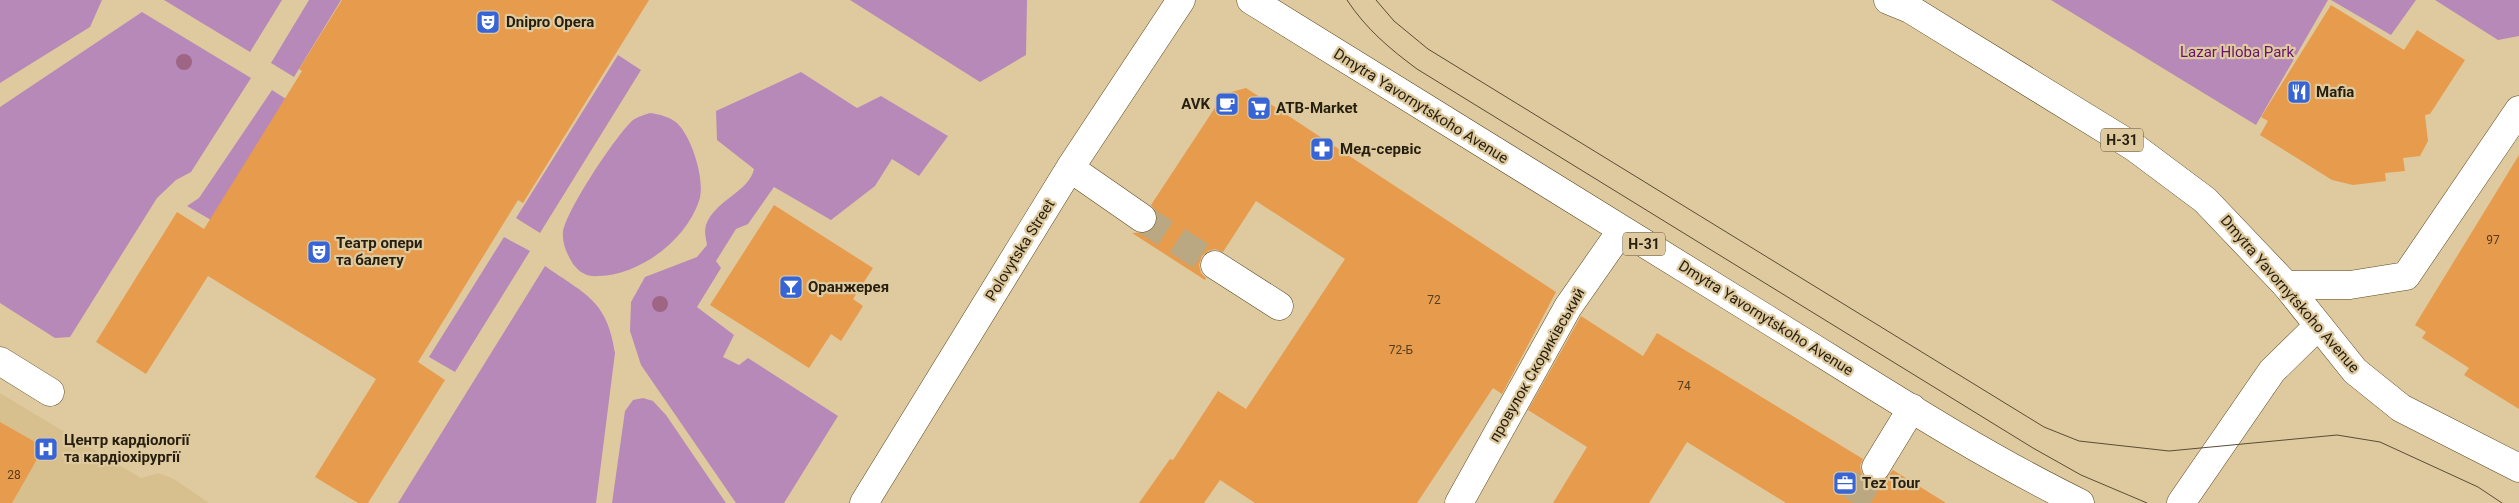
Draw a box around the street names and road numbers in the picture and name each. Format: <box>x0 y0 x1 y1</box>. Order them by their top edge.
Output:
street label: Dmytra Yavornytskoho Avenue <box>1330 45 1512 167</box>
road number: Н-31 <box>2101 128 2143 152</box>
street label: Polovytska Street <box>982 196 1058 304</box>
street label: Dmytra Yavornytskoho Avenue <box>2217 212 2363 376</box>
road number: Н-31 <box>1623 232 1665 255</box>
street label: Dmytra Yavornytskoho Avenue <box>1675 257 1857 379</box>
street label: провулок Скориківський <box>1485 285 1589 445</box>

